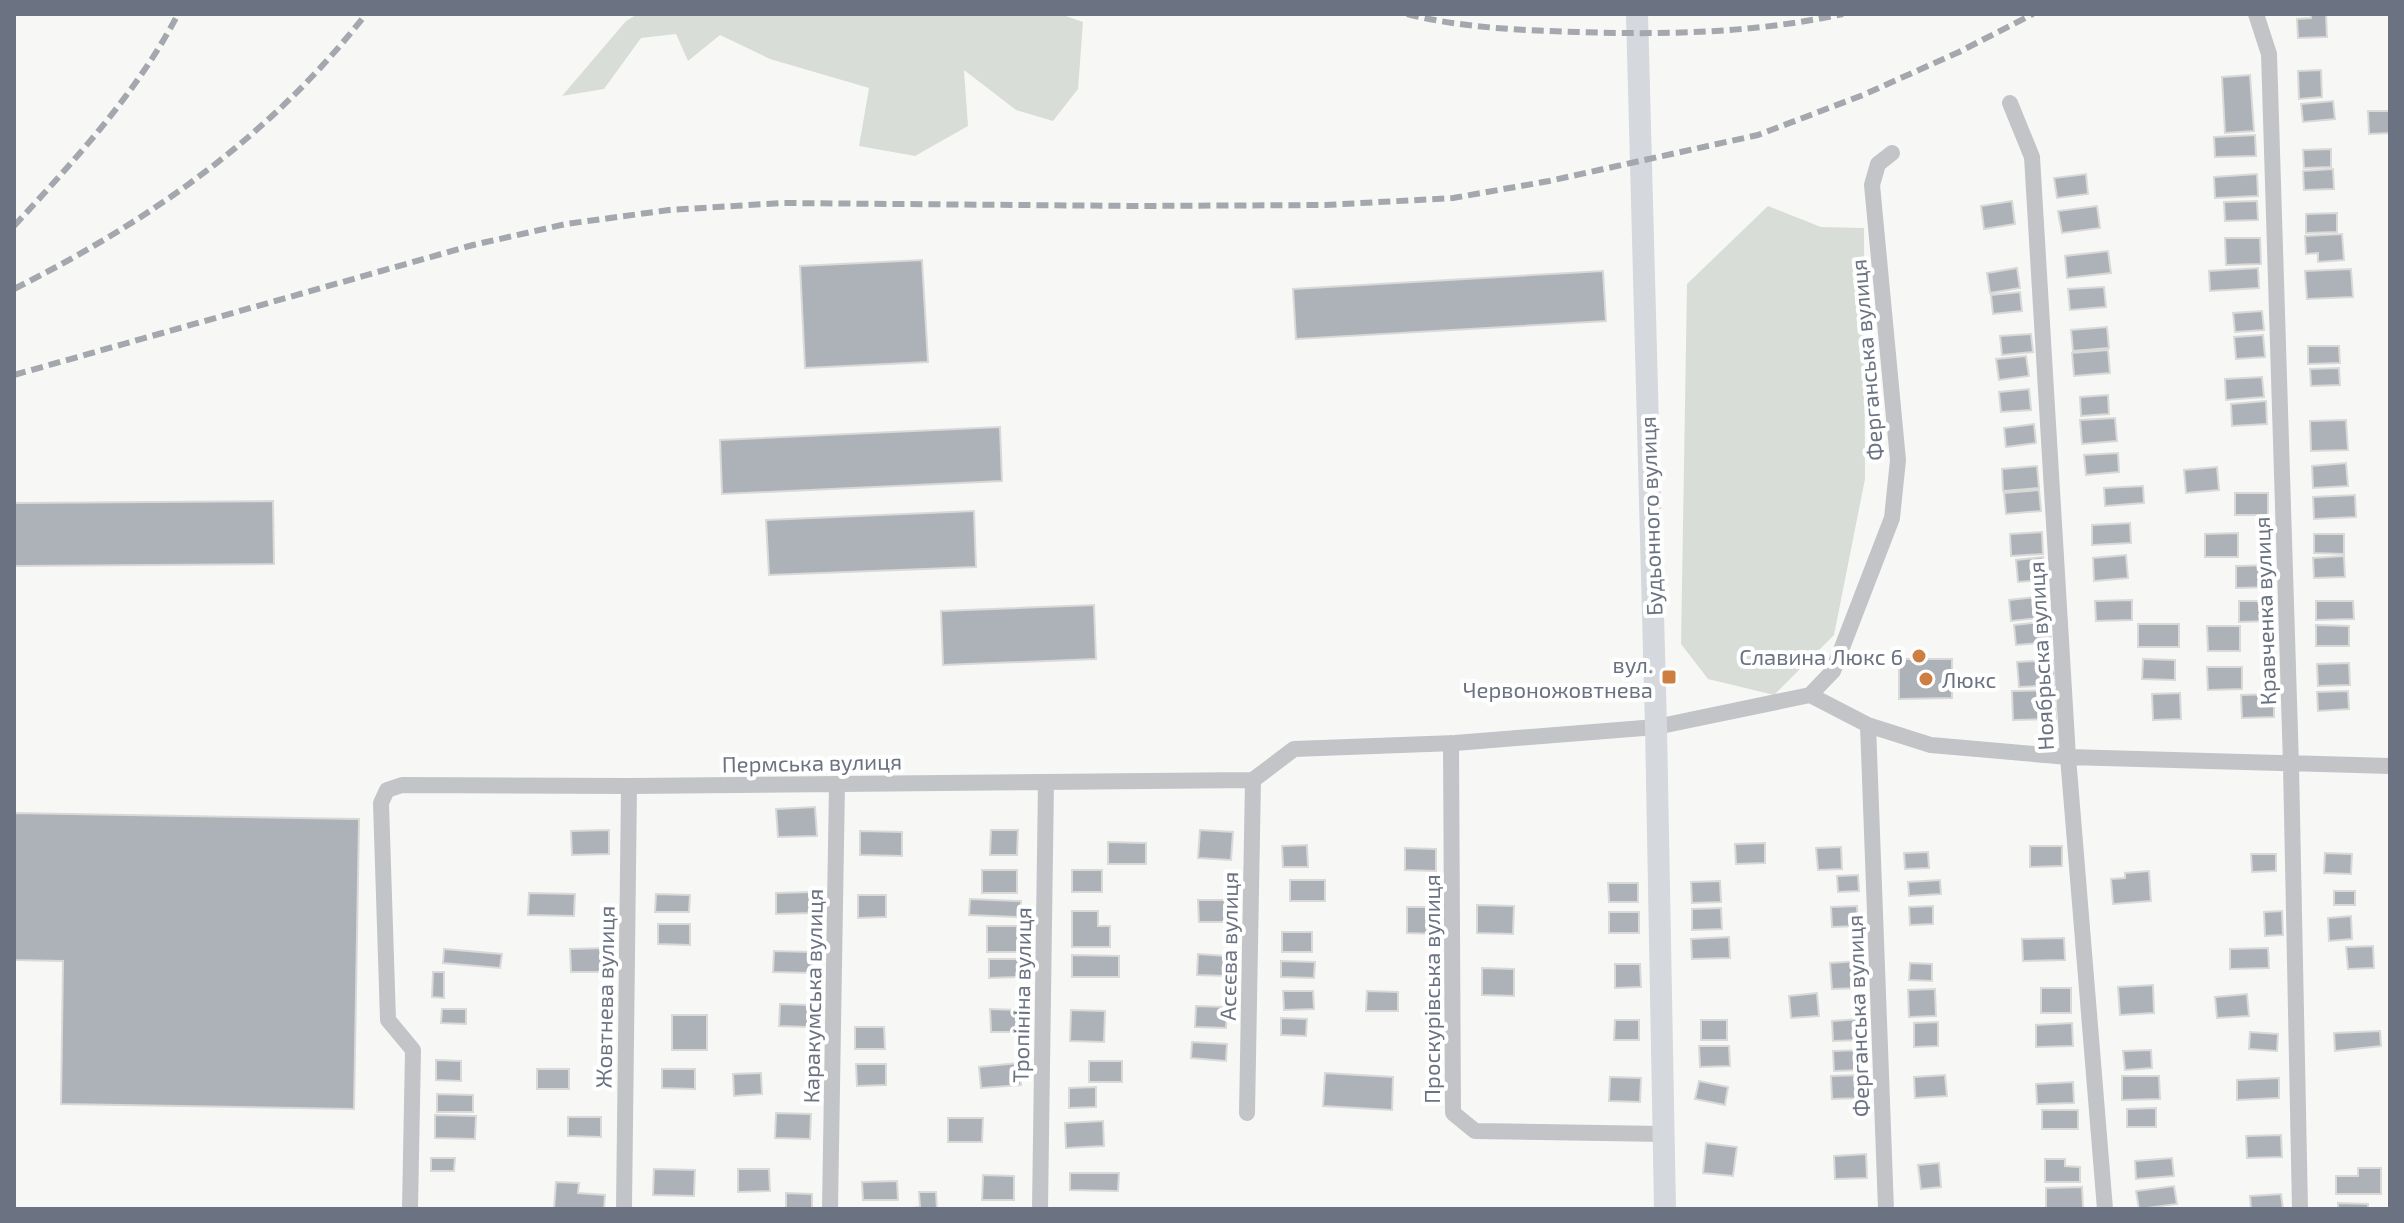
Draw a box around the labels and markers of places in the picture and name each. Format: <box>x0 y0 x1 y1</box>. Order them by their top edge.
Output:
place label: Славина Люкс 6 <box>1739 643 1903 669</box>
marker: Славина Люкс 6 <box>1910 647 1928 665</box>
place label: вул. Червоножовтнева <box>1463 651 1653 702</box>
place label: Люкс <box>1942 666 1996 692</box>
marker: вул. Червоножовтнева <box>1660 668 1678 686</box>
marker: Люкс <box>1917 670 1935 688</box>

